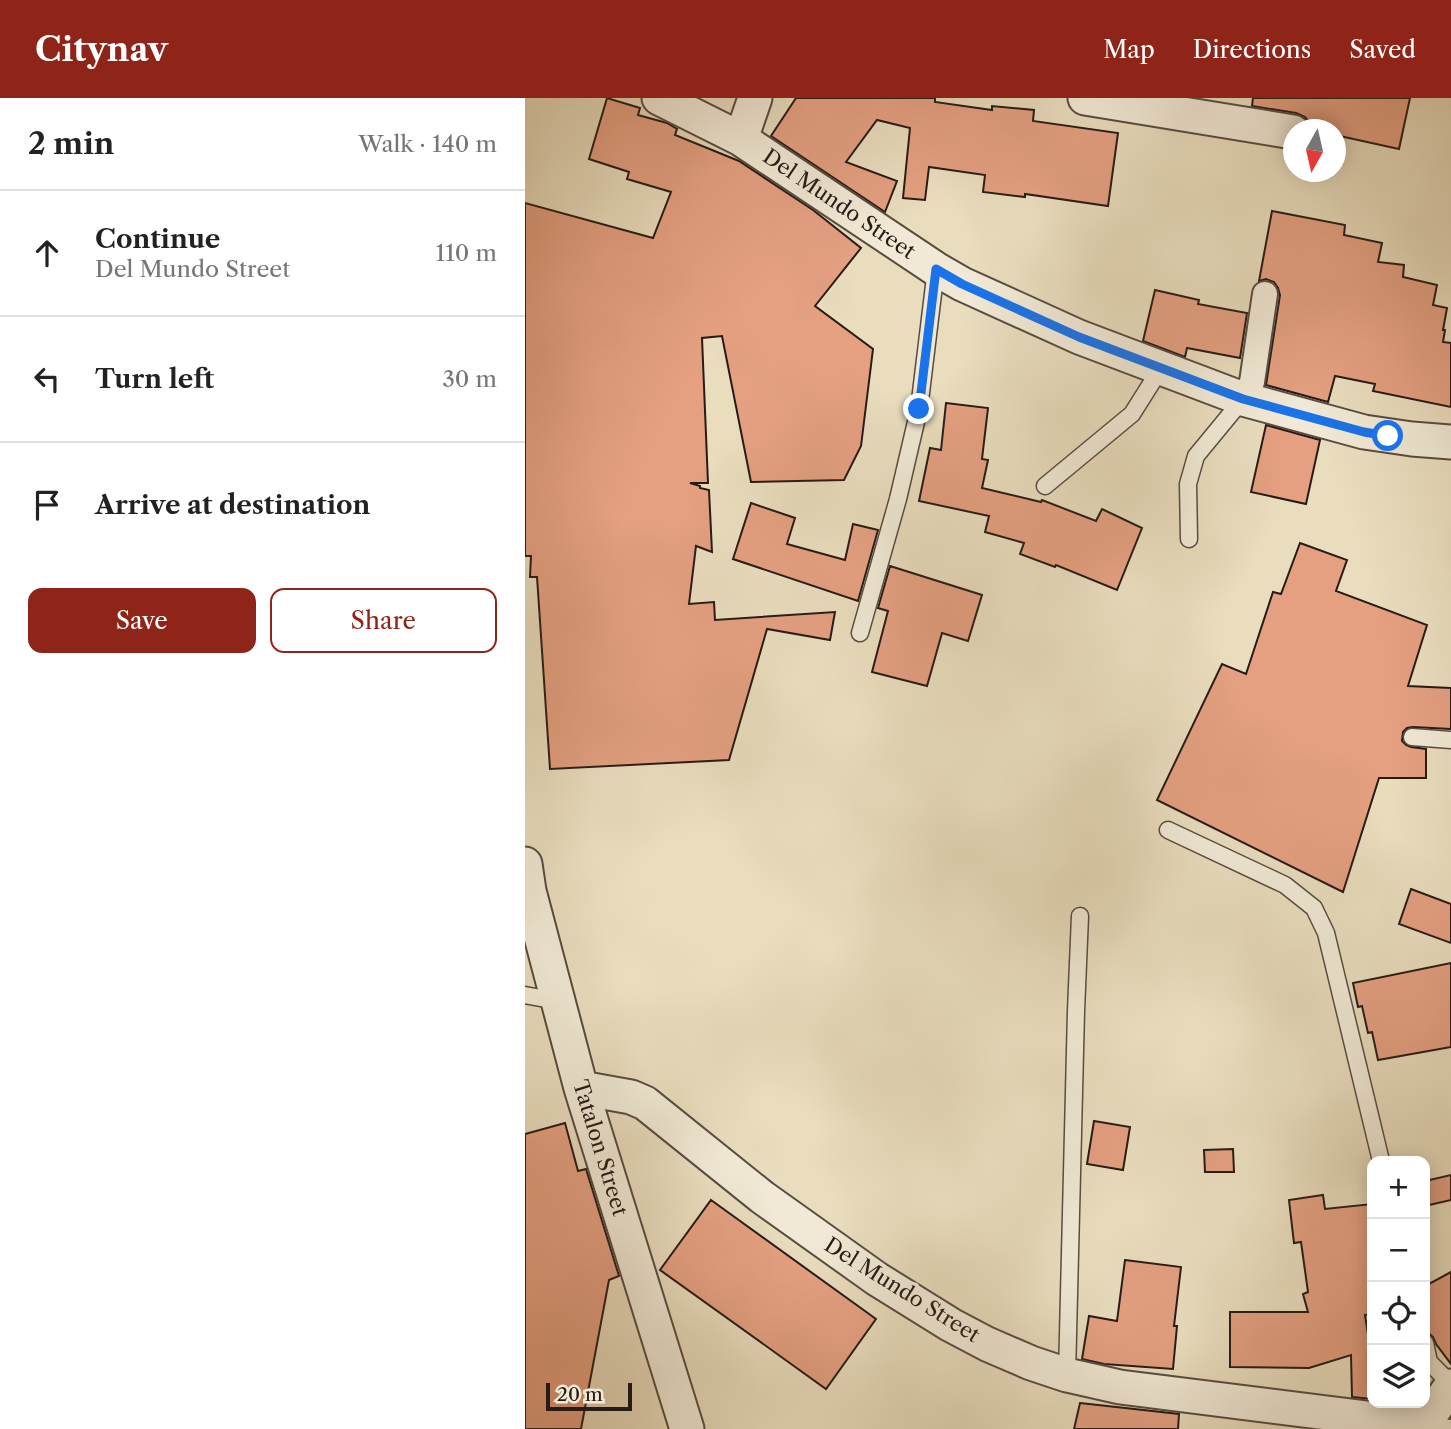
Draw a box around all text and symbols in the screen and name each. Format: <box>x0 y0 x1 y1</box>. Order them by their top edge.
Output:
text: Citynav <box>35 29 168 70</box>
text: Map <box>1103 35 1155 64</box>
text: Directions <box>1193 35 1311 64</box>
text: Saved <box>1349 35 1416 64</box>
north arrow <box>1283 119 1346 182</box>
text: 2 min <box>28 125 114 162</box>
text: Walk · 140 m <box>358 130 497 158</box>
street label: Del Mundo Street <box>758 143 921 264</box>
text: Continue <box>95 223 220 255</box>
icon: ahead <box>28 234 66 272</box>
text: 110 m <box>436 239 497 267</box>
text: Del Mundo Street <box>95 255 290 283</box>
icon: left <box>28 360 66 398</box>
text: Turn left <box>95 363 214 395</box>
text: 30 m <box>442 365 497 393</box>
route end <box>903 393 934 424</box>
route start <box>1372 420 1403 451</box>
icon: arrive <box>28 486 66 524</box>
text: Arrive at destination <box>95 489 370 521</box>
button: Save <box>28 588 256 653</box>
button: Share <box>270 588 497 653</box>
street label: Tatalon Street <box>568 1077 633 1219</box>
map controls <box>1367 1156 1430 1408</box>
button: + <box>1367 1156 1430 1219</box>
button: − <box>1367 1219 1430 1282</box>
street label: Del Mundo Street <box>820 1232 985 1348</box>
button: locate <box>1367 1282 1430 1345</box>
button: layers <box>1367 1345 1430 1408</box>
scale bar <box>546 1380 632 1412</box>
text: 20 m <box>557 1383 603 1406</box>

